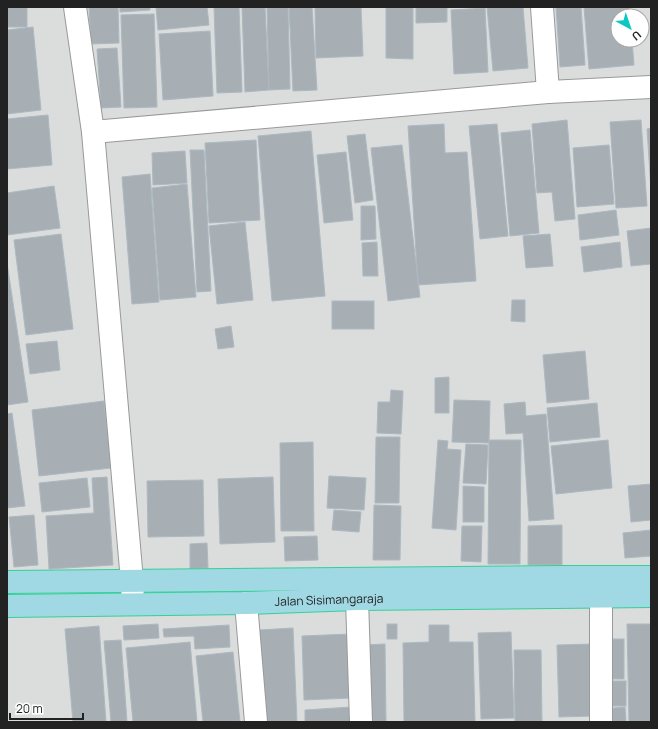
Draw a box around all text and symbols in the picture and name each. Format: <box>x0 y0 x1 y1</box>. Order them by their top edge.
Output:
north arrow <box>610 8 650 48</box>
text: U <box>629 28 645 44</box>
street label: Jalan Sisimangaraja <box>274 590 383 610</box>
scale bar <box>10 695 83 721</box>
text: 20 m <box>16 700 43 717</box>

